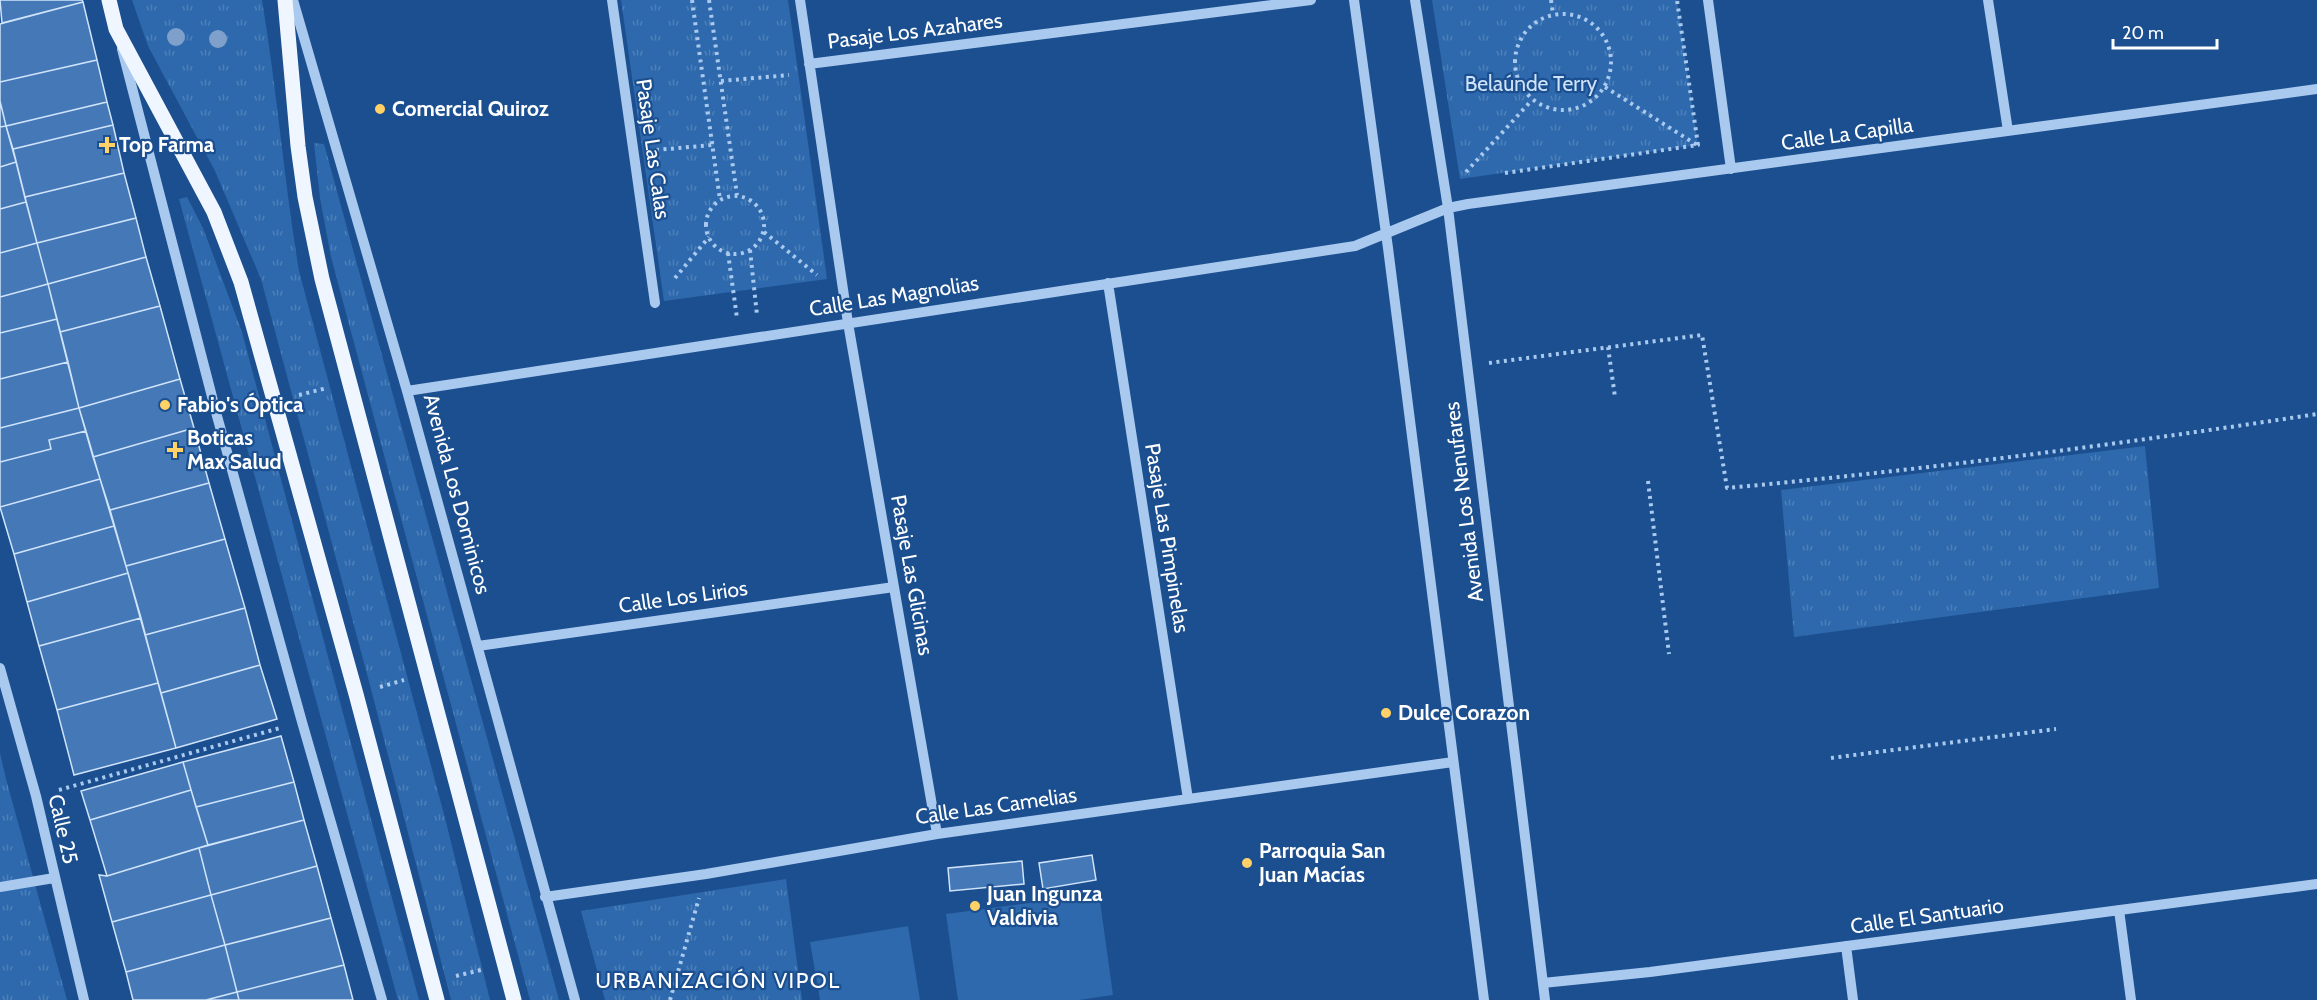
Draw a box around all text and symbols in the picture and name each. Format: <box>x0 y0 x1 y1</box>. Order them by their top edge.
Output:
street label: Pasaje Los Azahares <box>826 7 1004 55</box>
scale bar <box>2113 12 2216 50</box>
text: 20 m <box>2122 22 2164 44</box>
park label: Belaúnde Terry <box>1465 71 1598 96</box>
street label: Pasaje Las Calas <box>630 77 676 221</box>
place label: Comercial Quiroz <box>392 96 549 121</box>
marker: Comercial Quiroz <box>373 102 387 116</box>
street label: Calle La Capilla <box>1779 112 1914 155</box>
place label: Top Farma <box>119 132 215 157</box>
marker: Top Farma <box>100 138 114 152</box>
street label: Calle Las Magnolias <box>807 270 981 321</box>
street label: Avenida Los Dominicos <box>419 391 496 597</box>
place label: Fabio's Óptica <box>177 392 304 417</box>
marker: Fabio's Óptica <box>158 398 172 412</box>
street label: Avenida Los Nenufares <box>1439 400 1488 604</box>
place label: Boticas Max Salud <box>187 425 282 474</box>
street label: Pasaje Las Pimpinelas <box>1139 441 1195 635</box>
marker: Boticas Max Salud <box>168 443 182 457</box>
street label: Pasaje Las Glicinas <box>885 493 939 658</box>
street label: Calle Los Lirios <box>617 575 749 618</box>
place label: Dulce Corazon <box>1398 700 1530 725</box>
marker: Dulce Corazon <box>1379 706 1393 720</box>
street label: Calle Las Camelias <box>914 782 1079 829</box>
street label: Calle 25 <box>43 792 84 866</box>
place label: Parroquia San Juan Macías <box>1258 838 1385 887</box>
marker: Parroquia San Juan Macías <box>1240 856 1254 870</box>
place label: Juan Ingunza Valdivia <box>986 881 1103 930</box>
street label: Calle El Santuario <box>1849 892 2005 939</box>
marker: Juan Ingunza Valdivia <box>968 899 982 913</box>
district label: URBANIZACIÓN VIPOL <box>595 967 841 994</box>

